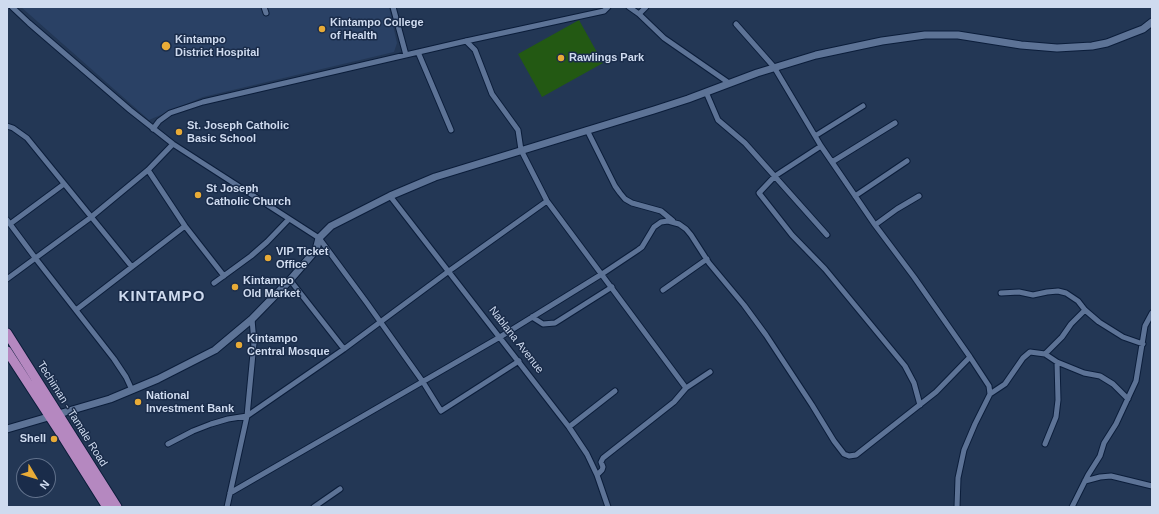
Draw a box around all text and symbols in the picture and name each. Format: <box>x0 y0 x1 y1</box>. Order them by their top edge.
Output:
place label: Kintampo College of Health <box>330 16 424 42</box>
marker: Kintampo College of Health <box>317 24 327 34</box>
place label: Kintampo District Hospital <box>175 33 259 59</box>
marker: Kintampo District Hospital <box>160 40 172 52</box>
place label: Rawlings Park <box>569 51 644 65</box>
marker: Rawlings Park <box>556 53 566 63</box>
place label: St. Joseph Catholic Basic School <box>187 119 289 145</box>
marker: St. Joseph Catholic Basic School <box>174 127 184 137</box>
place label: St Joseph Catholic Church <box>206 182 291 208</box>
marker: St Joseph Catholic Church <box>193 190 203 200</box>
place label: VIP Ticket Office <box>276 245 328 271</box>
marker: VIP Ticket Office <box>263 253 273 263</box>
place label: Kintampo Old Market <box>243 274 300 300</box>
marker: Kintampo Old Market <box>230 282 240 292</box>
district label: KINTAMPO <box>119 288 205 306</box>
street label: Nablana Avenue <box>486 304 546 376</box>
place label: Kintampo Central Mosque <box>247 332 330 358</box>
marker: Kintampo Central Mosque <box>234 340 244 350</box>
street label: Techiman - Tamale Road <box>34 359 110 469</box>
place label: National Investment Bank <box>146 389 234 415</box>
marker: National Investment Bank <box>133 397 143 407</box>
place label: Shell <box>20 432 46 446</box>
marker: Shell <box>49 434 59 444</box>
north arrow <box>16 458 56 498</box>
text: N <box>37 478 52 492</box>

